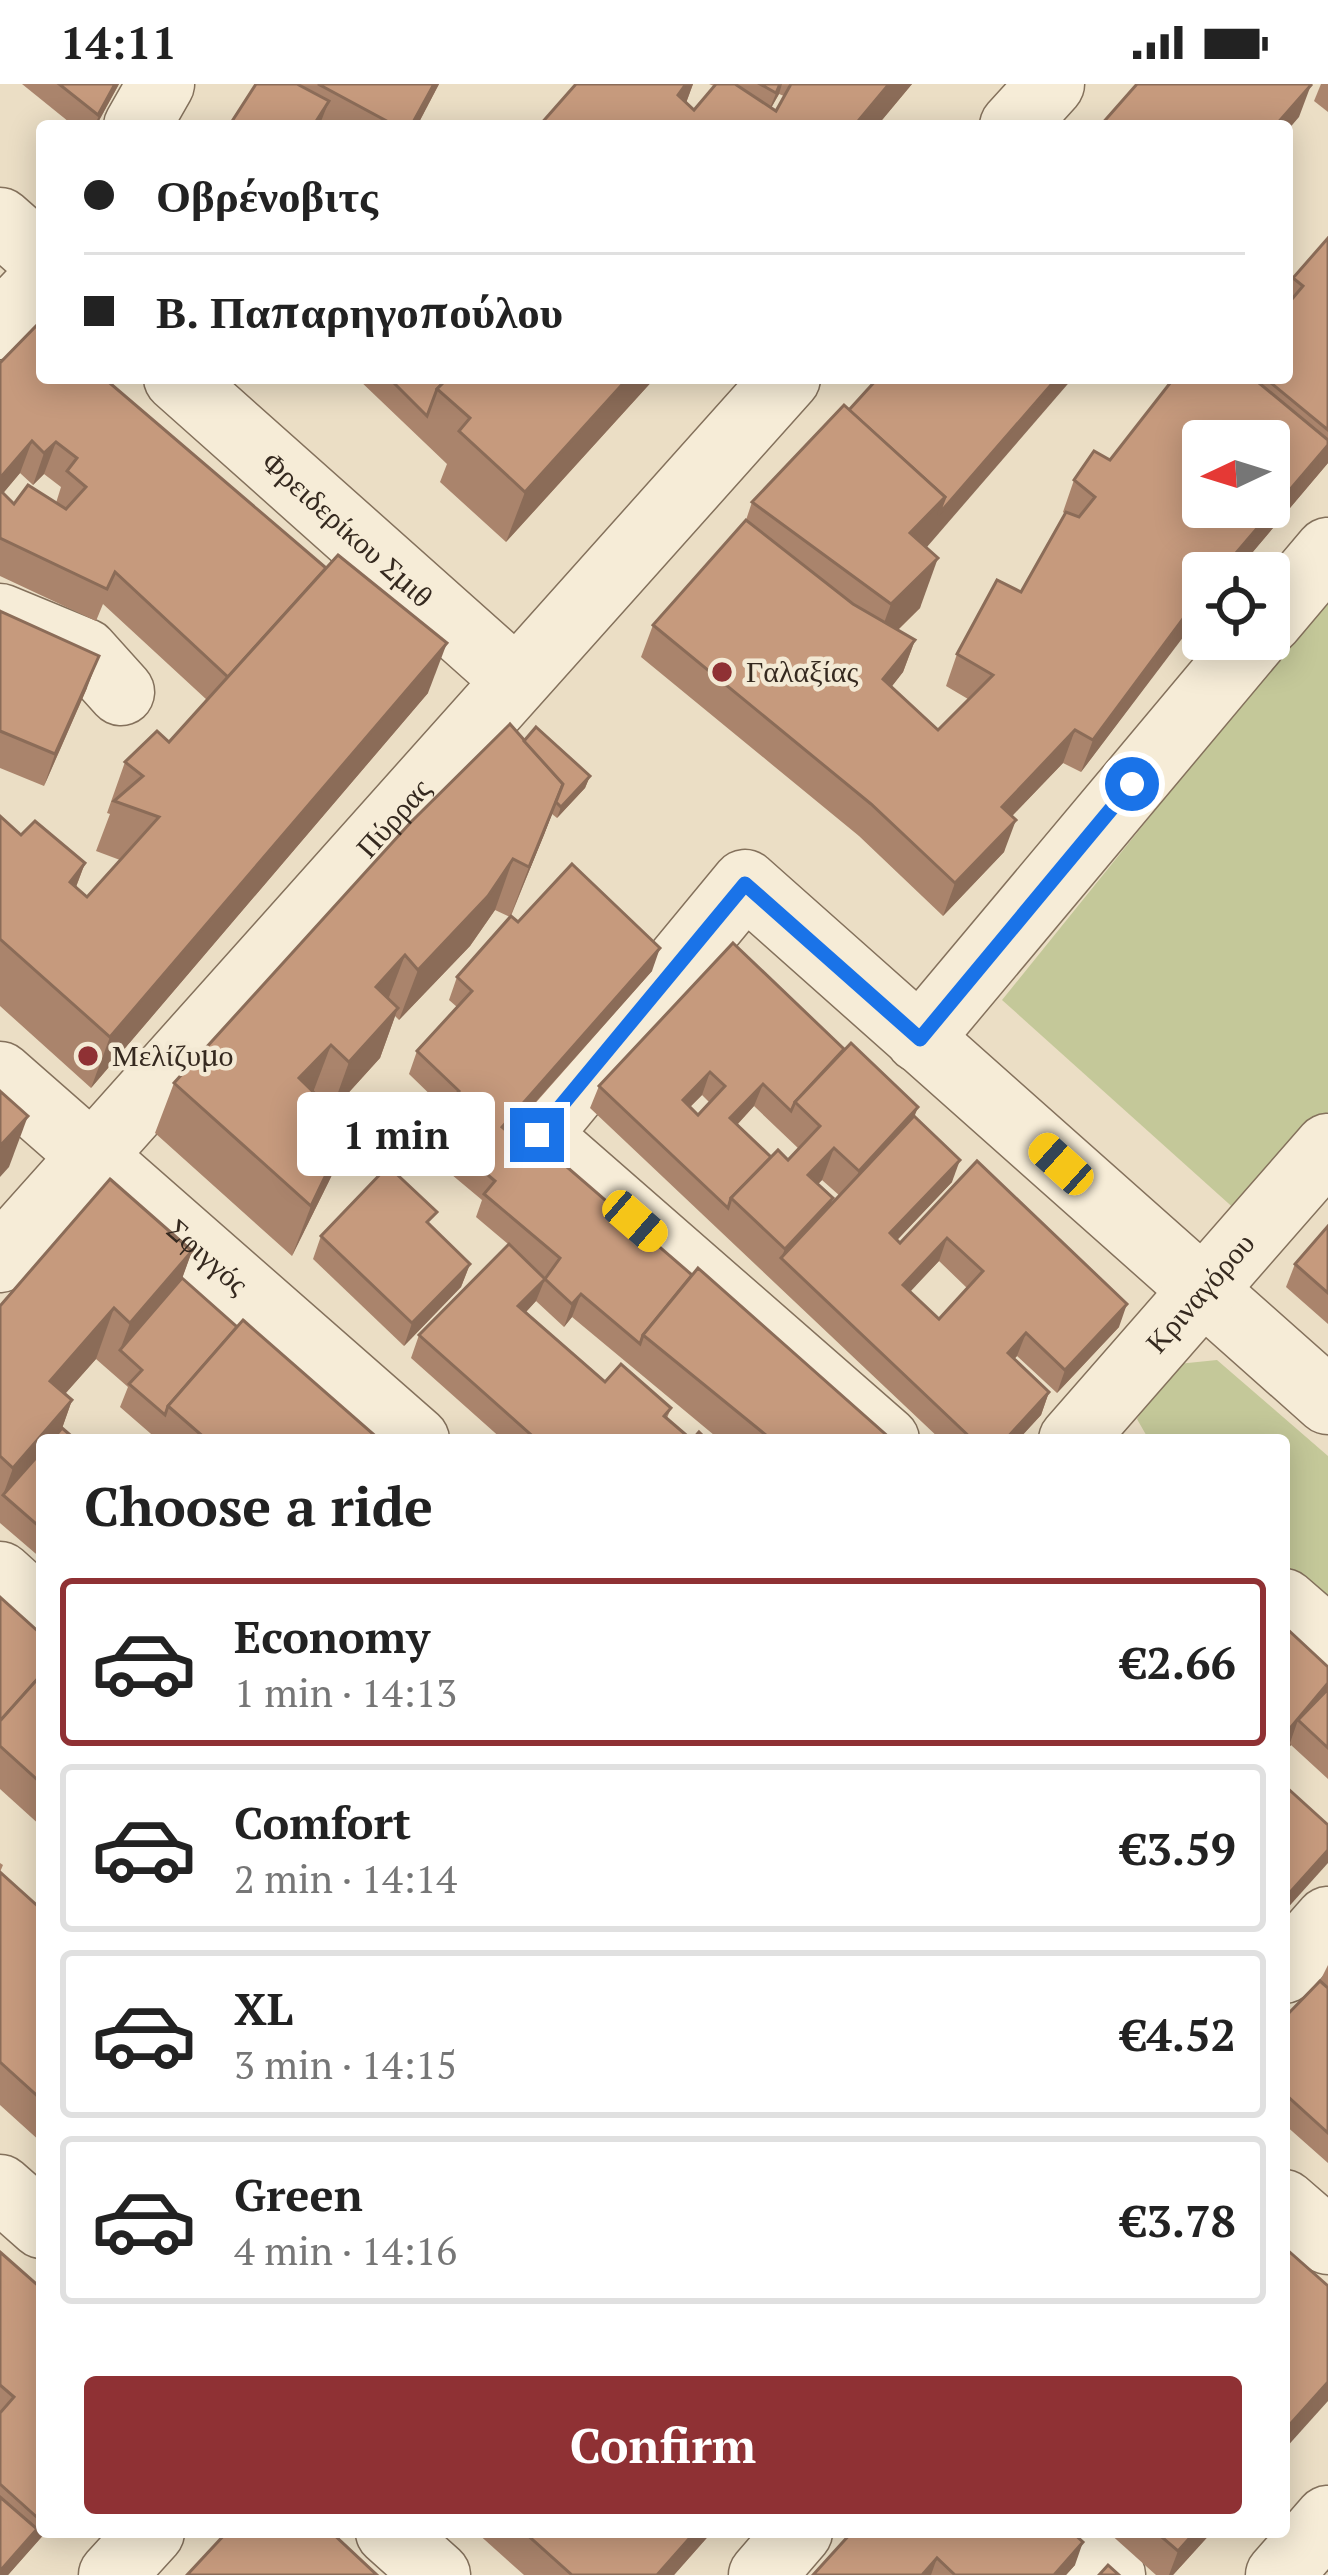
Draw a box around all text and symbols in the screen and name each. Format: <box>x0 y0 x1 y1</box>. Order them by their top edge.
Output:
text: 14:11 <box>60 12 177 72</box>
text: Οβρένοβιτς <box>156 165 378 225</box>
text: Β. Παπαρηγοπούλου <box>156 281 563 341</box>
north arrow <box>1182 420 1290 528</box>
map controls <box>1182 420 1290 660</box>
street label: Φρειδερίκου Σμιθ <box>254 442 442 616</box>
button: locate <box>1182 552 1290 660</box>
place label: Γαλαξίας <box>746 651 858 691</box>
marker: Γαλαξίας <box>709 659 735 685</box>
route start <box>1105 757 1159 811</box>
street label: Πύρρας <box>347 769 439 866</box>
place label: Μελίζυμο <box>112 1035 233 1075</box>
marker: Μελίζυμο <box>75 1043 101 1069</box>
callout: 1 min <box>297 1093 495 1177</box>
text: 1 min <box>343 1108 449 1160</box>
route end <box>510 1108 564 1162</box>
car <box>1022 1127 1100 1201</box>
car <box>596 1184 674 1258</box>
street label: Σφιγγός <box>159 1209 258 1303</box>
street label: Κριναγόρου <box>1136 1224 1263 1361</box>
text: Choose a ride <box>84 1470 433 1541</box>
text: Economy <box>234 1606 430 1666</box>
icon: car <box>90 1608 198 1716</box>
text: €2.66 <box>1121 1632 1236 1692</box>
text: 1 min · 14:13 <box>234 1666 457 1718</box>
text: Comfort <box>234 1792 411 1852</box>
icon: car <box>90 1794 198 1902</box>
text: €3.59 <box>1121 1818 1236 1878</box>
text: 2 min · 14:14 <box>234 1852 457 1904</box>
text: XL <box>234 1978 293 2038</box>
icon: car <box>90 1980 198 2088</box>
text: €4.52 <box>1121 2004 1236 2064</box>
text: 3 min · 14:15 <box>234 2038 457 2090</box>
text: Green <box>234 2164 363 2224</box>
icon: car <box>90 2166 198 2274</box>
text: €3.78 <box>1121 2190 1236 2250</box>
text: 4 min · 14:16 <box>234 2224 457 2276</box>
button: Confirm <box>84 2376 1242 2514</box>

